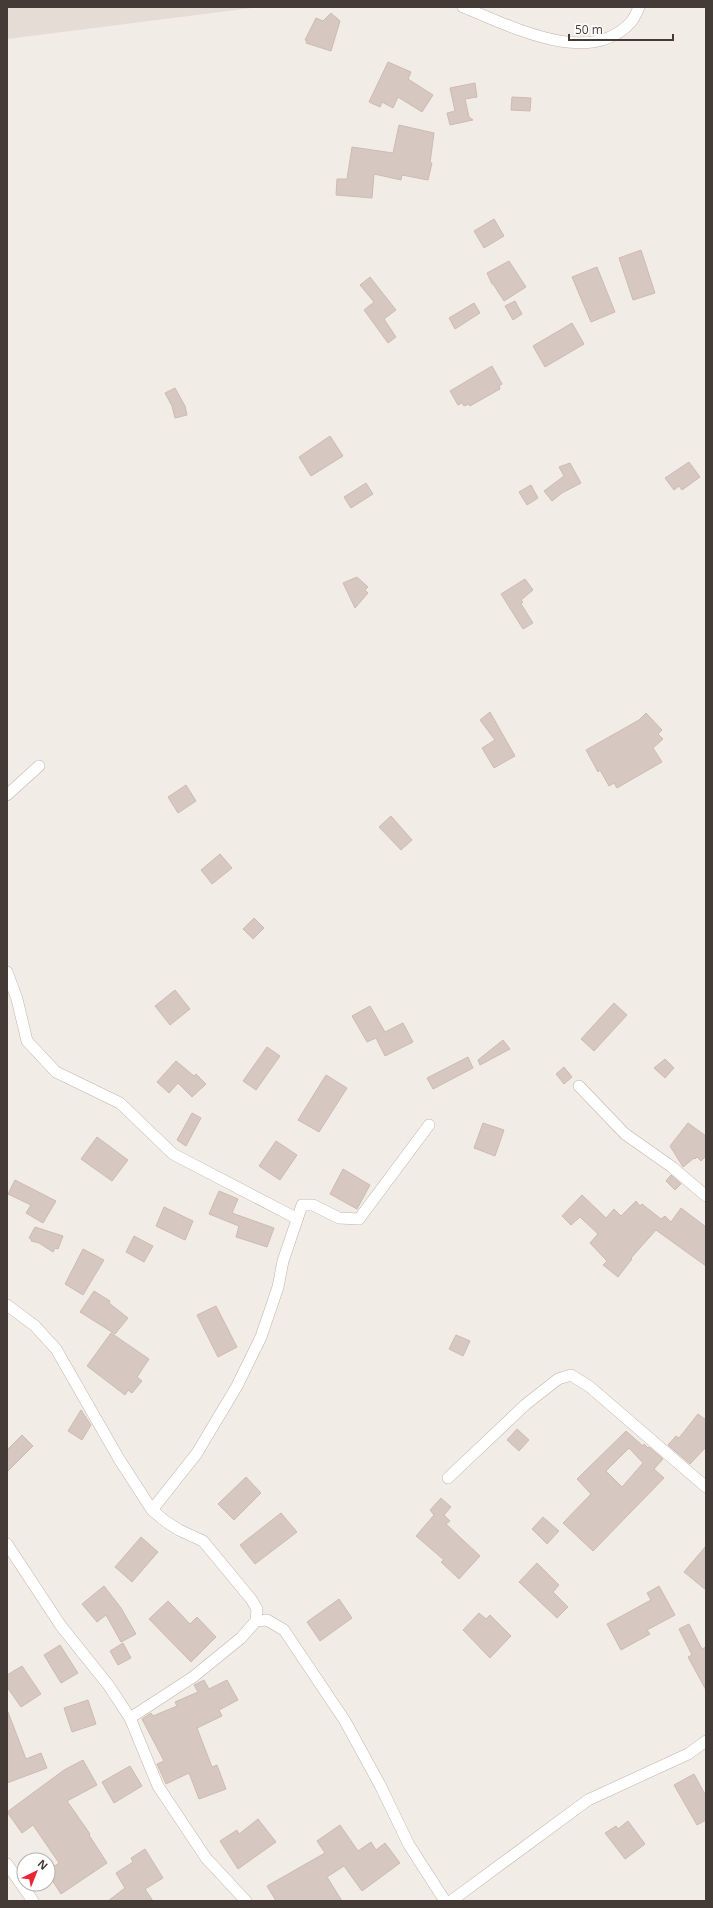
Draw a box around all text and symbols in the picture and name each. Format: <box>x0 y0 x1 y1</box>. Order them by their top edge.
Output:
scale bar <box>569 16 673 42</box>
text: 50 m <box>575 21 603 38</box>
north arrow <box>16 1852 56 1892</box>
text: N <box>35 1856 52 1873</box>

